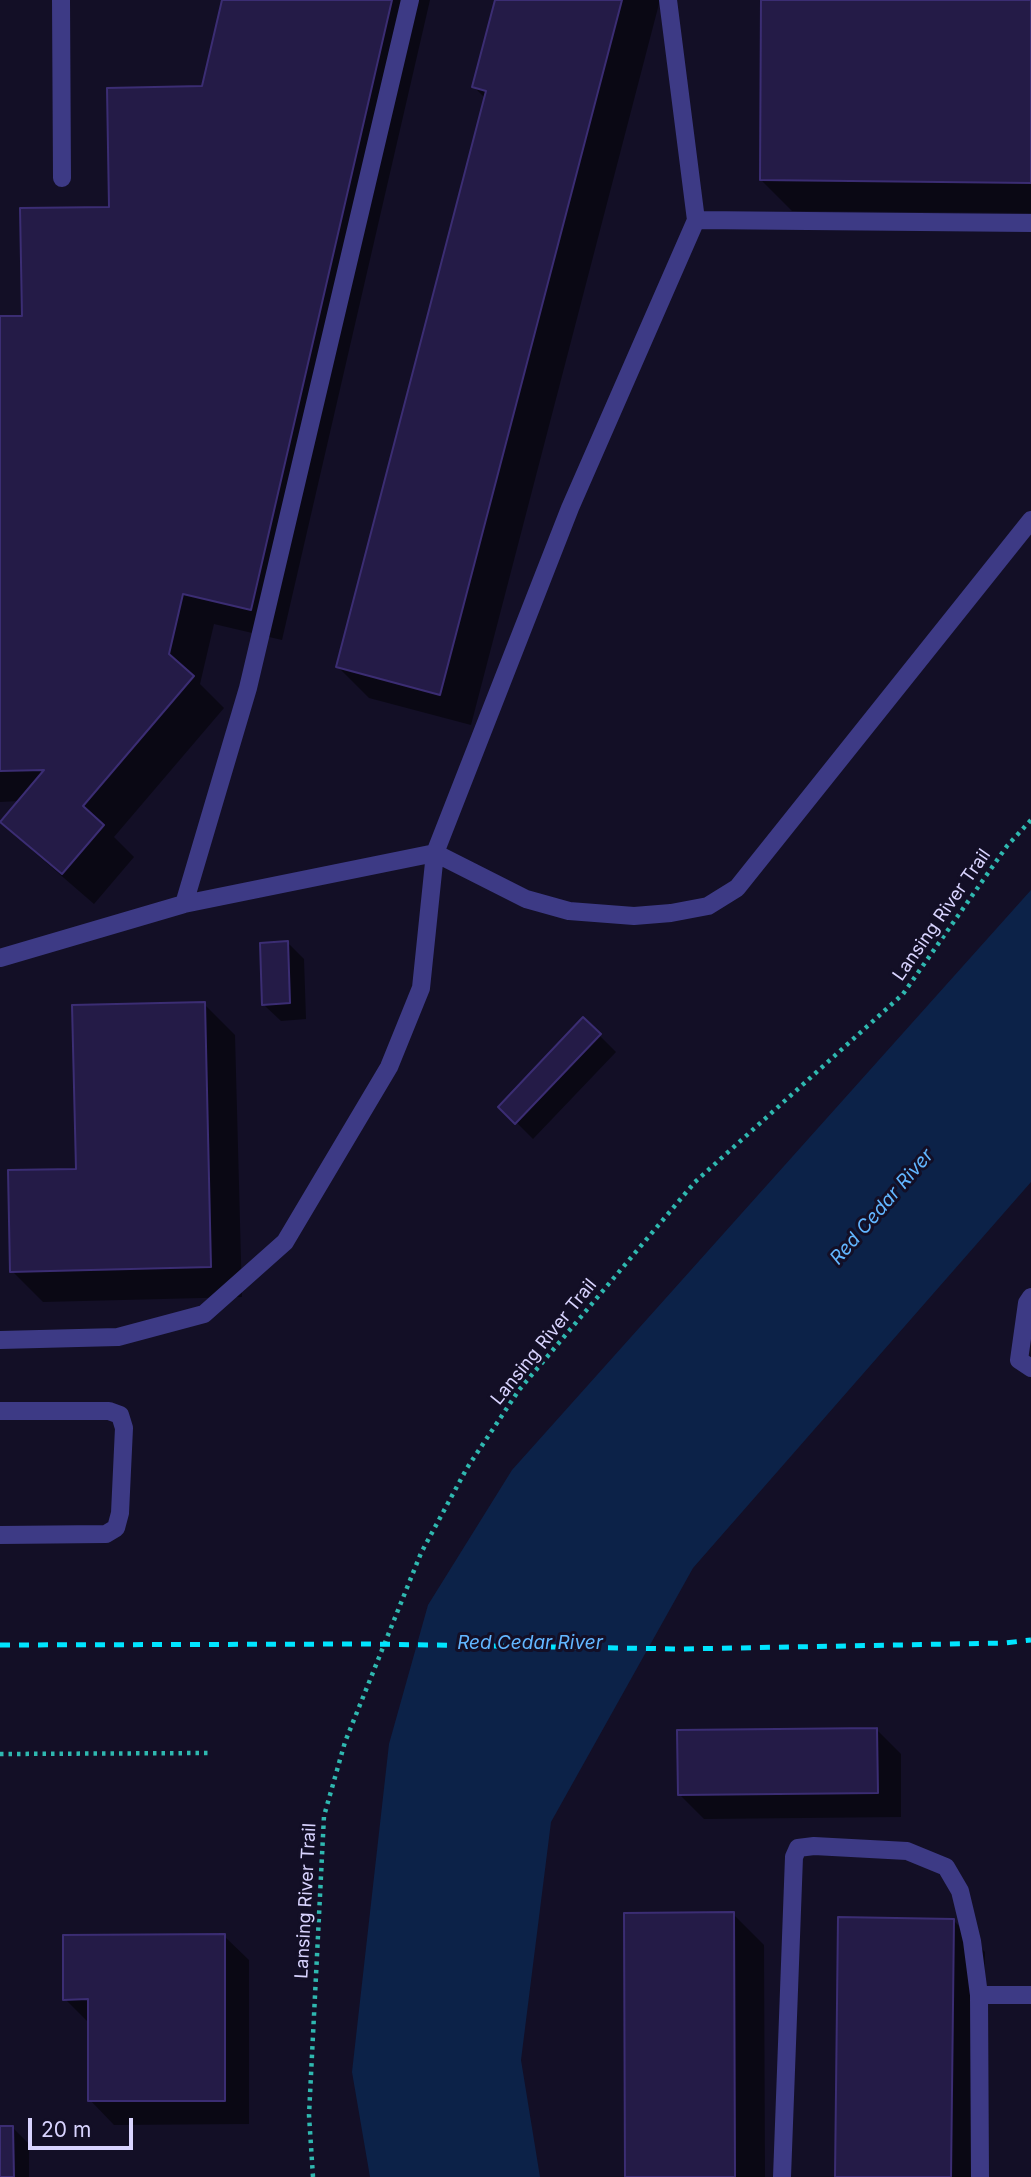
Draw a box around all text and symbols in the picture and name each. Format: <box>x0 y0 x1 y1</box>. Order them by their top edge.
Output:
street label: Lansing River Trail <box>888 845 996 985</box>
water label: Red Cedar River <box>826 1145 938 1269</box>
street label: Lansing River Trail <box>487 1275 601 1409</box>
water label: Red Cedar River <box>457 1632 603 1654</box>
street label: Lansing River Trail <box>291 1823 321 1979</box>
scale bar <box>32 2104 136 2148</box>
text: 20 m <box>41 2117 91 2142</box>

